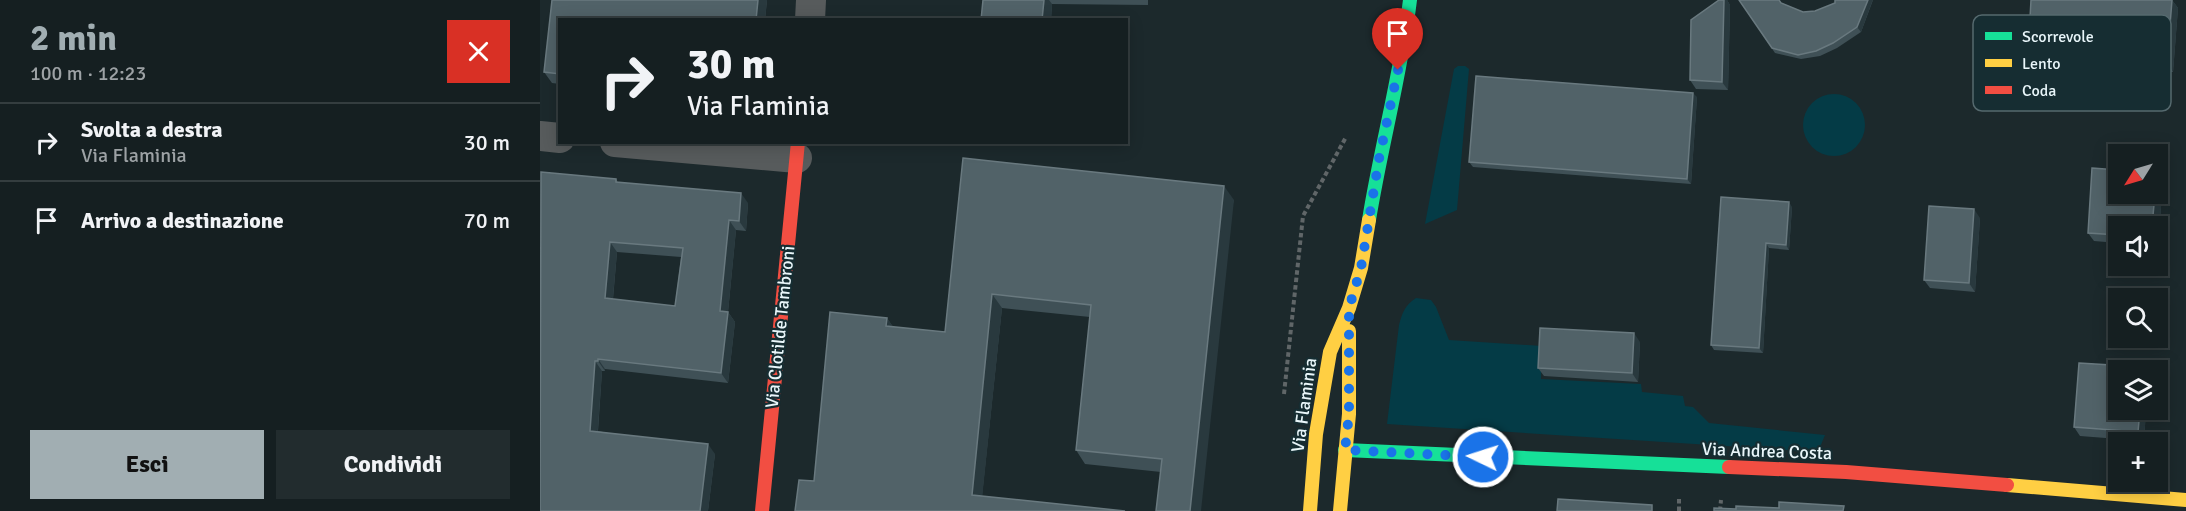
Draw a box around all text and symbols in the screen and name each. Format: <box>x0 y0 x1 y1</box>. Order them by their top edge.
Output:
pin <box>1372 8 1423 70</box>
legend <box>1973 15 2171 111</box>
text: 2 min <box>30 16 117 61</box>
icon: arrive <box>1381 17 1414 50</box>
button: close <box>447 20 510 83</box>
text: Scorrevole <box>2022 27 2094 47</box>
text: 30 m <box>687 39 776 90</box>
icon: right <box>588 42 666 120</box>
text: Lento <box>2022 54 2060 74</box>
text: 100 m · 12:23 <box>30 61 146 86</box>
text: Coda <box>2022 81 2056 101</box>
text: Via Flaminia <box>687 90 830 123</box>
text: Svolta a destra <box>81 116 222 143</box>
icon: right <box>30 126 63 159</box>
text: 30 m <box>464 129 510 156</box>
text: Via Flaminia <box>81 143 187 168</box>
north arrow <box>2108 144 2168 204</box>
map controls <box>2108 144 2168 492</box>
icon: arrive <box>30 204 63 237</box>
text: Arrivo a destinazione <box>81 207 284 234</box>
text: 70 m <box>464 207 510 234</box>
button: sound <box>2108 216 2168 276</box>
street label: Via Clotilde Tambroni <box>761 245 799 409</box>
button: search <box>2108 288 2168 348</box>
street label: Via Flaminia <box>1286 356 1322 454</box>
button: layers <box>2108 360 2168 420</box>
position arrow <box>1451 425 1515 489</box>
button: Esci <box>30 430 264 499</box>
button: Condividi <box>276 430 510 499</box>
button: + <box>2108 432 2168 492</box>
street label: Via Andrea Costa <box>1701 438 1833 464</box>

